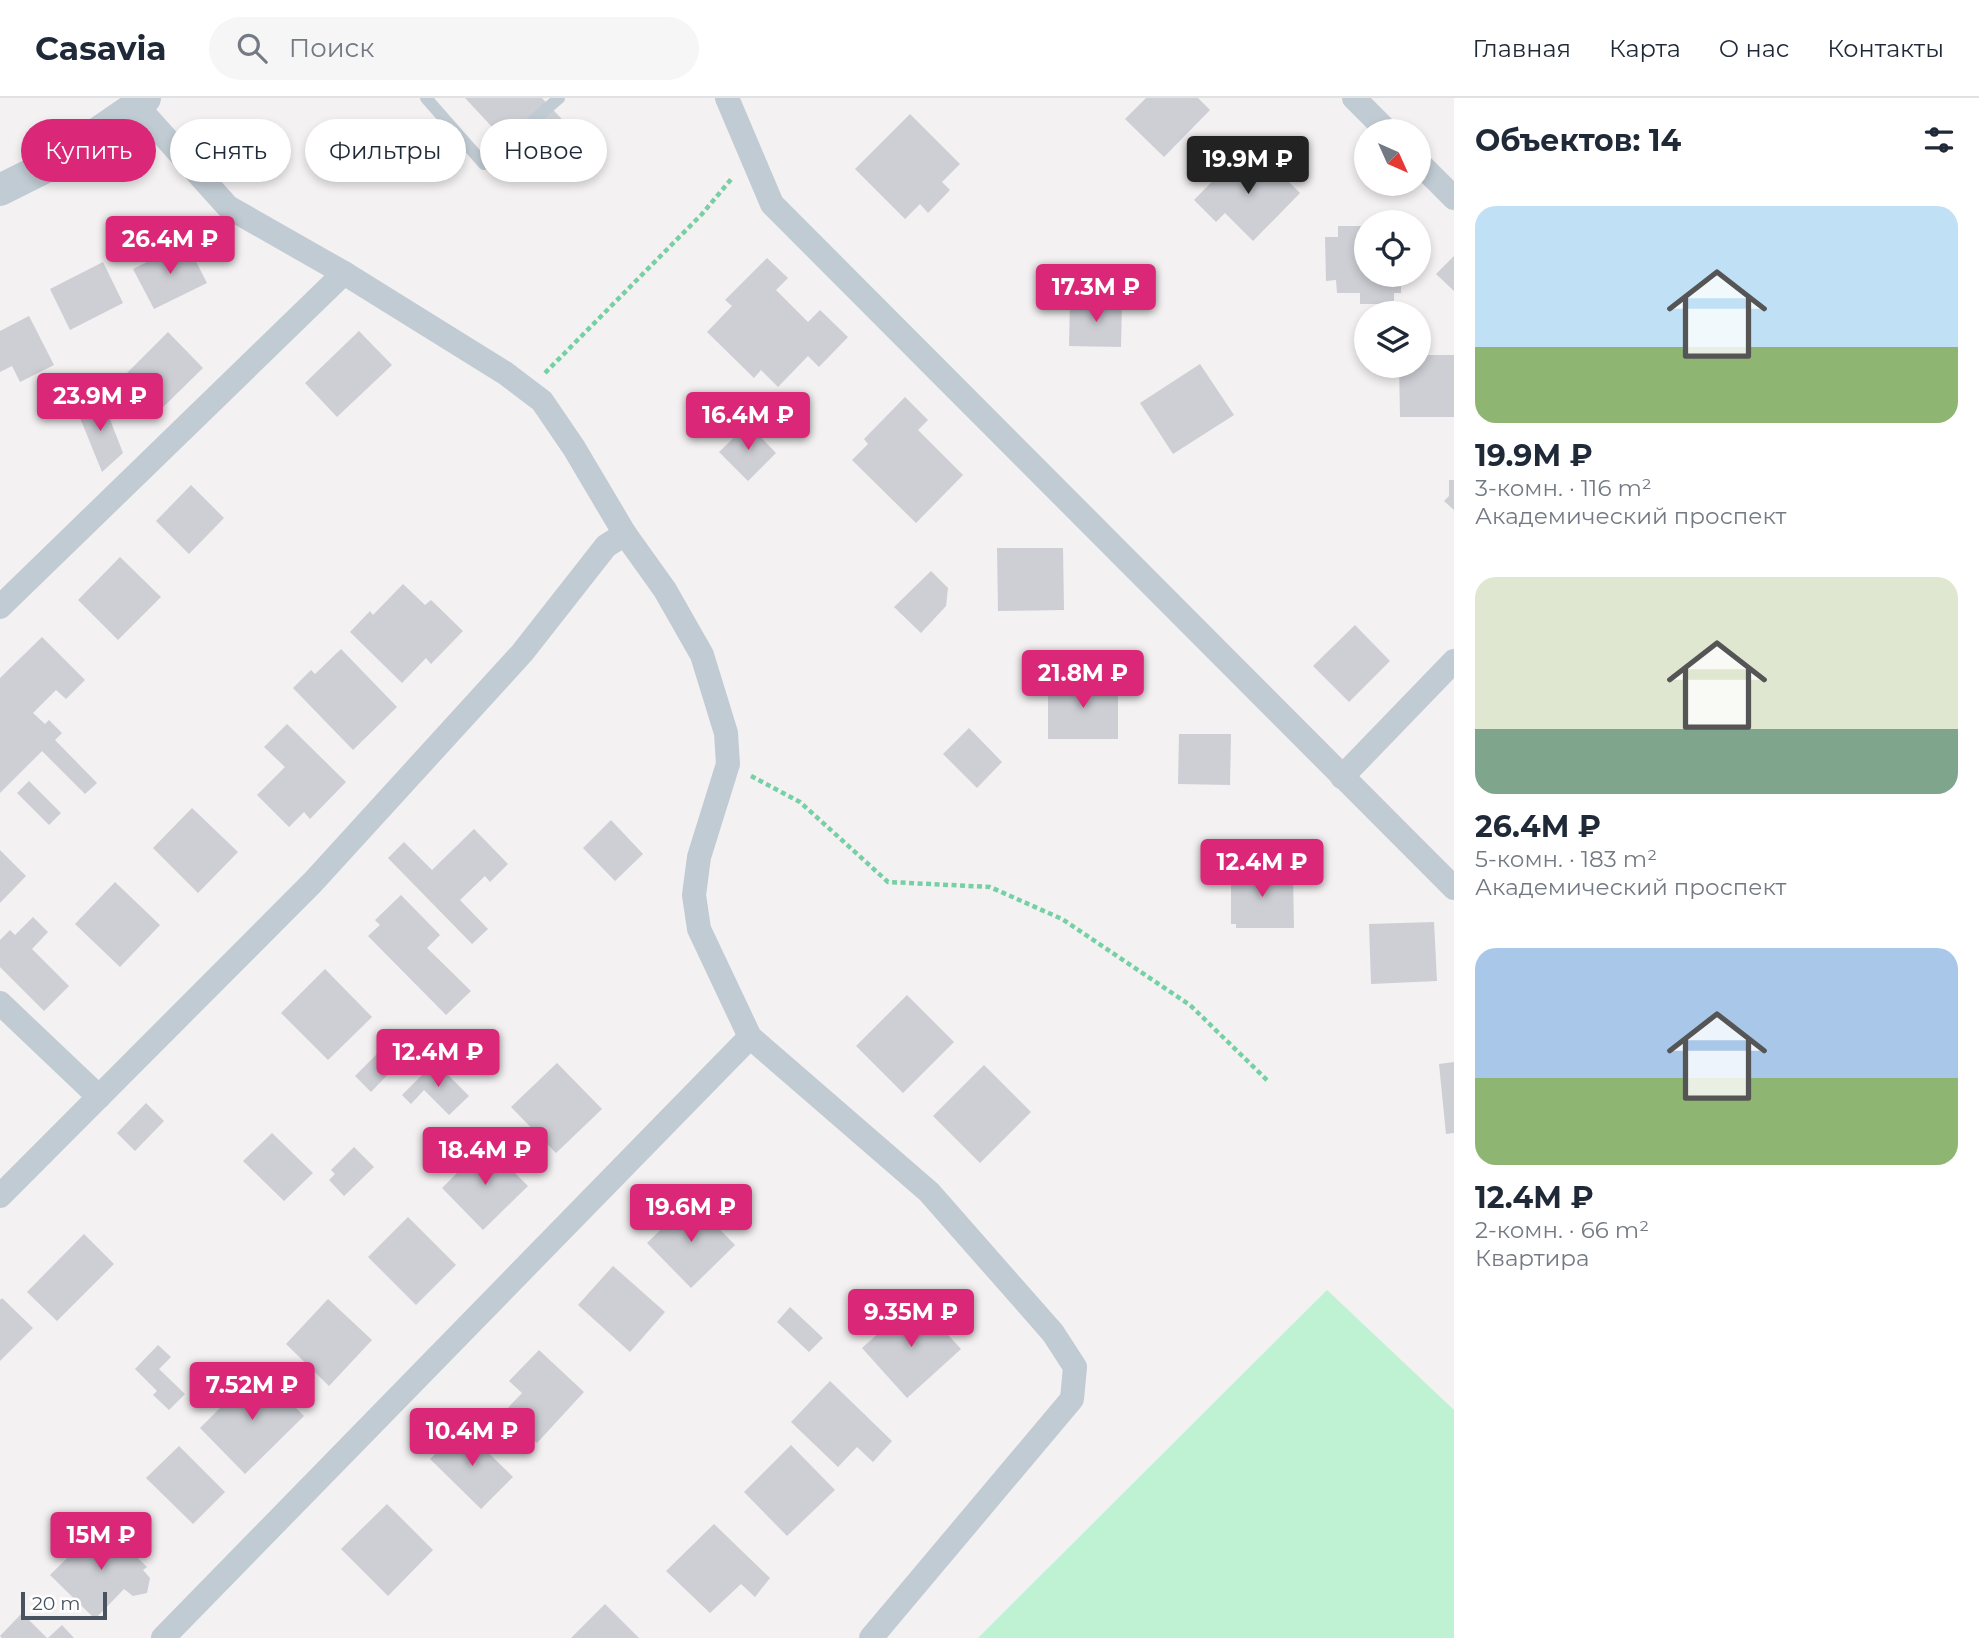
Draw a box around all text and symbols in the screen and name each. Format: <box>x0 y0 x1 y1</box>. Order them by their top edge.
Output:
search box <box>209 17 699 80</box>
text: Casavia <box>35 28 167 68</box>
icon: search <box>233 29 271 67</box>
text: Поиск <box>289 32 374 64</box>
text: Главная <box>1473 34 1571 63</box>
text: Карта <box>1609 34 1681 63</box>
text: О нас <box>1719 34 1789 63</box>
text: Контакты <box>1827 34 1944 63</box>
chip: Купить <box>21 119 156 182</box>
chip: Снять <box>170 119 291 182</box>
chip: Фильтры <box>305 119 466 182</box>
chip: Новое <box>480 119 607 182</box>
north arrow <box>1354 119 1432 196</box>
map controls <box>1354 119 1431 378</box>
icon: filters <box>1920 121 1958 159</box>
text: Объектов: 14 <box>1475 122 1681 159</box>
pin: 19.9M ₽ <box>1183 136 1313 196</box>
text: 19.9M ₽ <box>1203 145 1293 173</box>
button: locate <box>1354 210 1431 287</box>
pin: 26.4M ₽ <box>105 216 235 276</box>
text: 26.4M ₽ <box>122 225 218 253</box>
icon: home <box>1654 251 1780 377</box>
pin: 17.3M ₽ <box>1031 264 1161 324</box>
text: 17.3M ₽ <box>1052 273 1140 301</box>
button: layers <box>1354 301 1431 378</box>
pin: 23.9M ₽ <box>35 374 165 433</box>
text: 23.9M ₽ <box>53 382 147 410</box>
pin: 16.4M ₽ <box>683 392 813 452</box>
text: 16.4M ₽ <box>702 401 794 429</box>
text: 19.9M ₽ <box>1475 437 1593 474</box>
text: 3-комн. · 116 m² <box>1475 474 1652 502</box>
text: Академический проспект <box>1475 502 1786 530</box>
icon: home <box>1654 622 1780 748</box>
pin: 21.8M ₽ <box>1018 650 1148 710</box>
text: 21.8M ₽ <box>1038 659 1128 687</box>
text: 26.4M ₽ <box>1475 808 1601 845</box>
pin: 12.4M ₽ <box>1197 840 1327 899</box>
text: 5-комн. · 183 m² <box>1475 845 1657 873</box>
text: 12.4M ₽ <box>1216 848 1308 876</box>
text: Академический проспект <box>1475 873 1786 901</box>
icon: home <box>1654 993 1780 1119</box>
pin: 12.4M ₽ <box>373 1030 503 1089</box>
text: 12.4M ₽ <box>392 1038 484 1066</box>
pin: 18.4M ₽ <box>420 1128 550 1187</box>
text: 18.4M ₽ <box>439 1136 531 1164</box>
text: 12.4M ₽ <box>1475 1179 1594 1216</box>
pin: 19.6M ₽ <box>626 1184 756 1244</box>
text: 19.6M ₽ <box>646 1193 736 1221</box>
text: 2-комн. · 66 m² <box>1475 1216 1649 1244</box>
text: Квартира <box>1475 1244 1589 1272</box>
pin: 9.35M ₽ <box>846 1290 976 1349</box>
text: 9.35M ₽ <box>864 1298 958 1326</box>
pin: 7.52M ₽ <box>187 1362 317 1422</box>
text: 7.52M ₽ <box>206 1371 298 1399</box>
pin: 10.4M ₽ <box>407 1408 537 1468</box>
text: 10.4M ₽ <box>426 1417 518 1445</box>
pin: 15M ₽ <box>52 1512 150 1572</box>
text: 15M ₽ <box>66 1521 136 1549</box>
scale bar <box>21 1589 107 1621</box>
text: 20 m <box>32 1592 80 1615</box>

